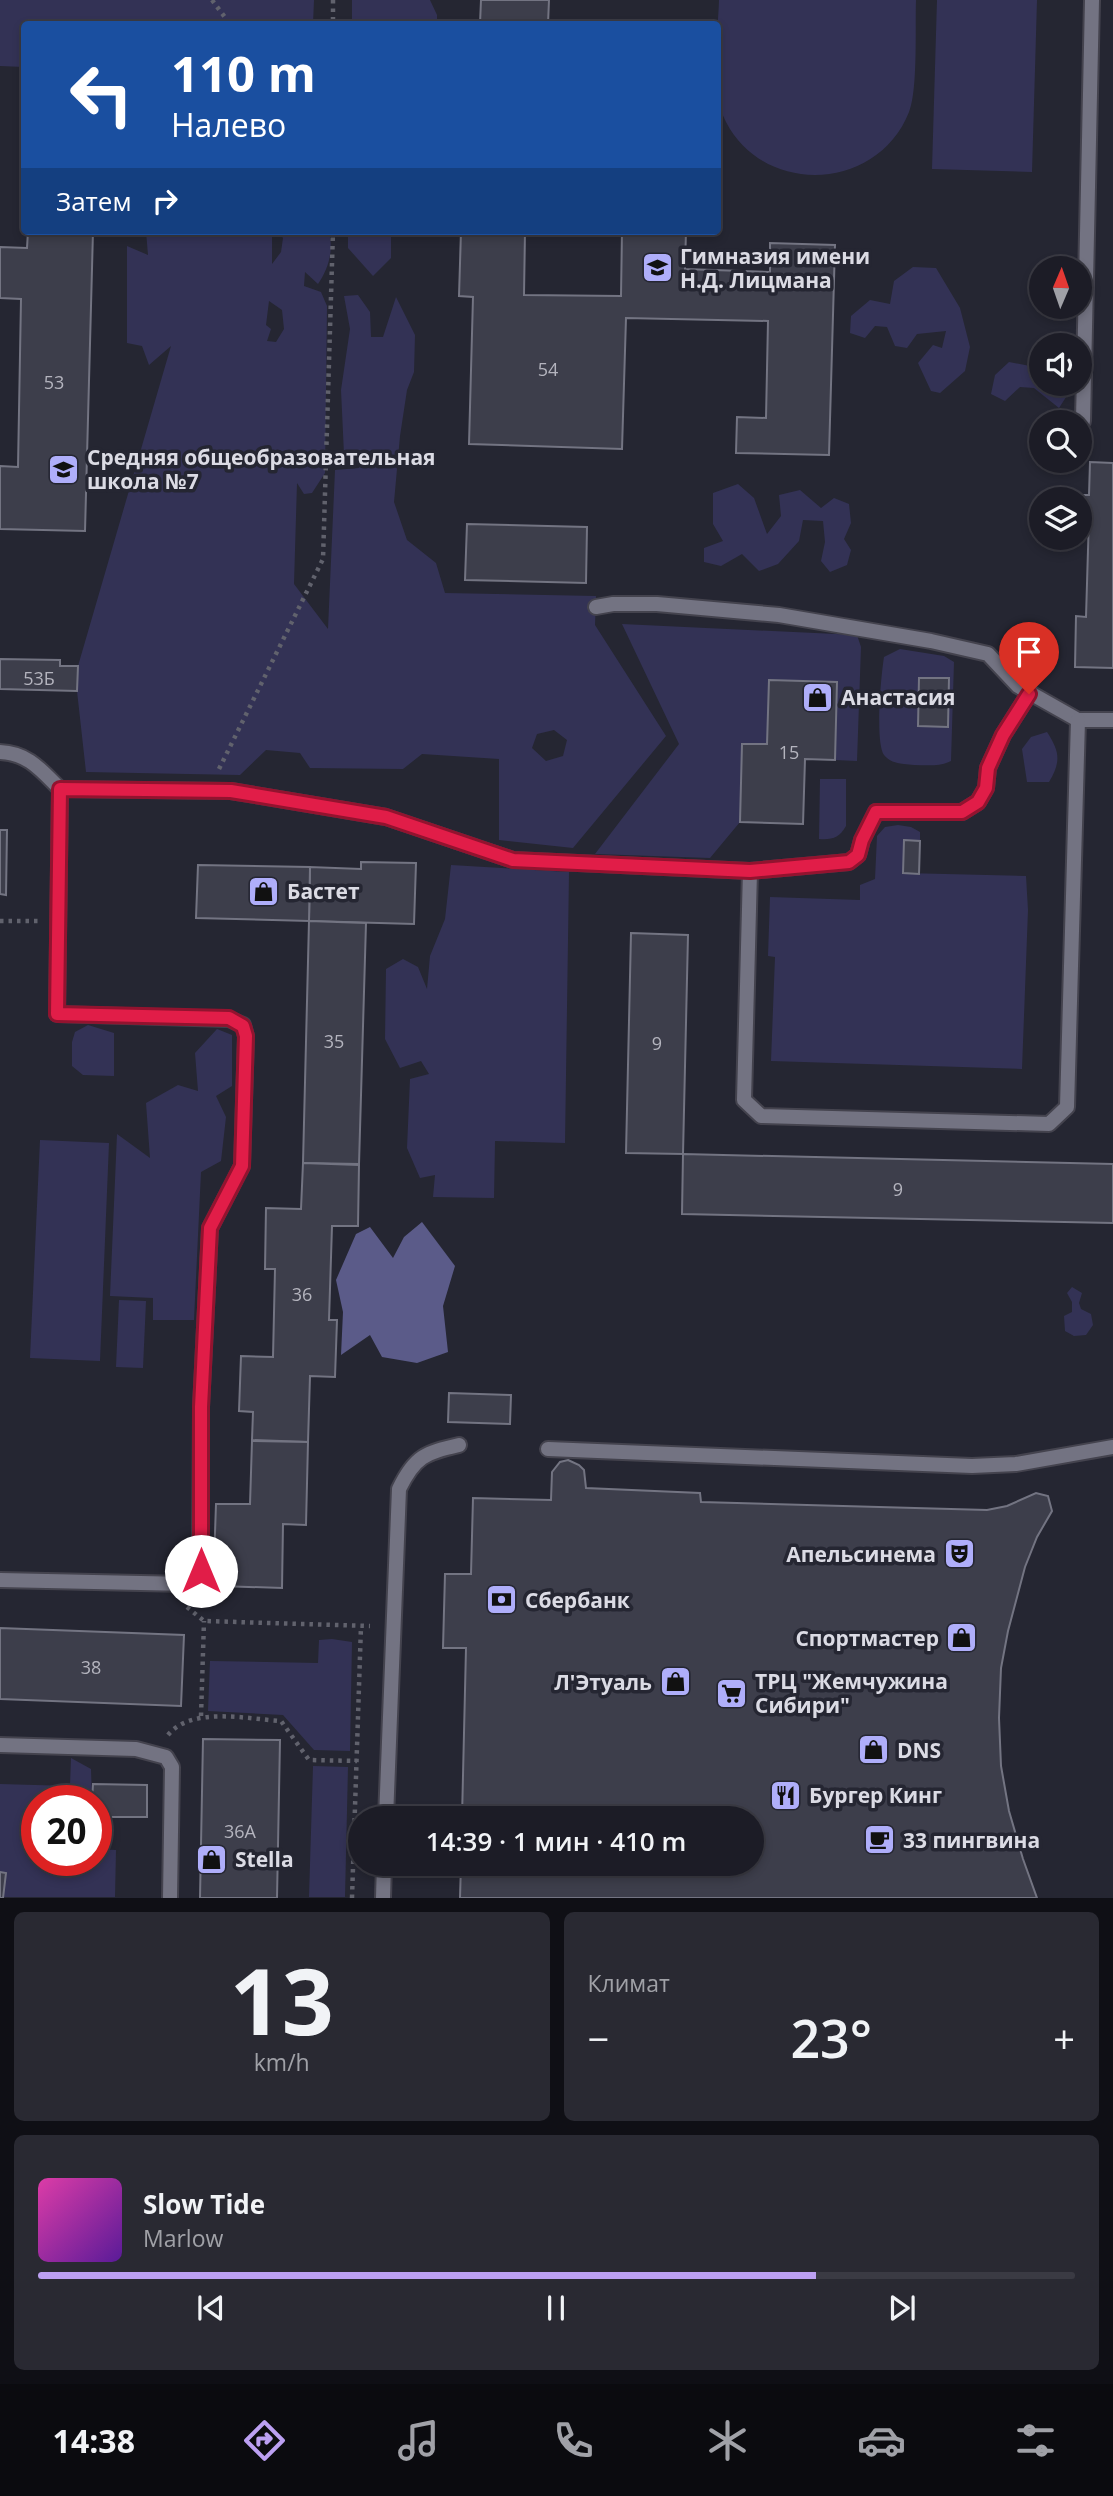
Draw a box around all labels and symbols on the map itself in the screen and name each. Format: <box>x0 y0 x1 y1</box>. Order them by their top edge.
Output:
place label: Гимназия имени Н.Д. Лицмана <box>680 242 870 294</box>
school or university icon: Гимназия имени Н.Д. Лицмана <box>640 251 674 285</box>
north arrow <box>1029 256 1092 318</box>
house number: 54 <box>538 357 558 381</box>
house number: 53 <box>44 370 64 394</box>
place label: Средняя общеобразовательная школа №7 <box>87 443 436 495</box>
school or university icon: Средняя общеобразовательная школа №7 <box>47 452 81 486</box>
pin <box>999 622 1059 694</box>
house number: 53Б <box>23 666 55 690</box>
shop icon: Анастасия <box>801 680 835 714</box>
place label: Анастасия <box>841 683 956 711</box>
house number: 15 <box>779 740 799 764</box>
shop icon: Бастет <box>247 874 281 908</box>
place label: Бастет <box>287 877 360 905</box>
house number: 35 <box>324 1029 344 1053</box>
house number: 9 <box>652 1031 662 1055</box>
house number: 9 <box>893 1177 903 1201</box>
house number: 36 <box>292 1282 312 1306</box>
position arrow <box>164 1534 238 1608</box>
theatre icon: Апельсинема <box>942 1537 976 1571</box>
place label: Апельсинема <box>786 1540 936 1568</box>
bank icon: Сбербанк <box>485 1583 519 1617</box>
place label: Сбербанк <box>525 1586 630 1614</box>
shop icon: Спортмастер <box>945 1621 979 1655</box>
place label: Спортмастер <box>795 1624 939 1652</box>
house number: 38 <box>81 1655 101 1679</box>
shop icon: Л'Этуаль <box>658 1665 692 1699</box>
place label: ТРЦ "Жемчужина Сибири" <box>755 1667 948 1719</box>
place label: Л'Этуаль <box>554 1668 652 1696</box>
supermarket icon: ТРЦ "Жемчужина Сибири" <box>715 1676 749 1710</box>
shop icon: DNS <box>857 1733 891 1767</box>
place label: DNS <box>897 1736 941 1764</box>
restaurant icon: Бургер Кинг <box>769 1778 803 1812</box>
place label: Бургер Кинг <box>809 1781 942 1809</box>
speed limit sign: 20 <box>21 1785 112 1876</box>
house number: 36А <box>224 1819 257 1843</box>
cafe icon: 33 пингвина <box>863 1823 897 1857</box>
place label: 33 пингвина <box>903 1826 1040 1854</box>
shop icon: Stella <box>195 1842 229 1876</box>
place label: Stella <box>235 1845 294 1873</box>

